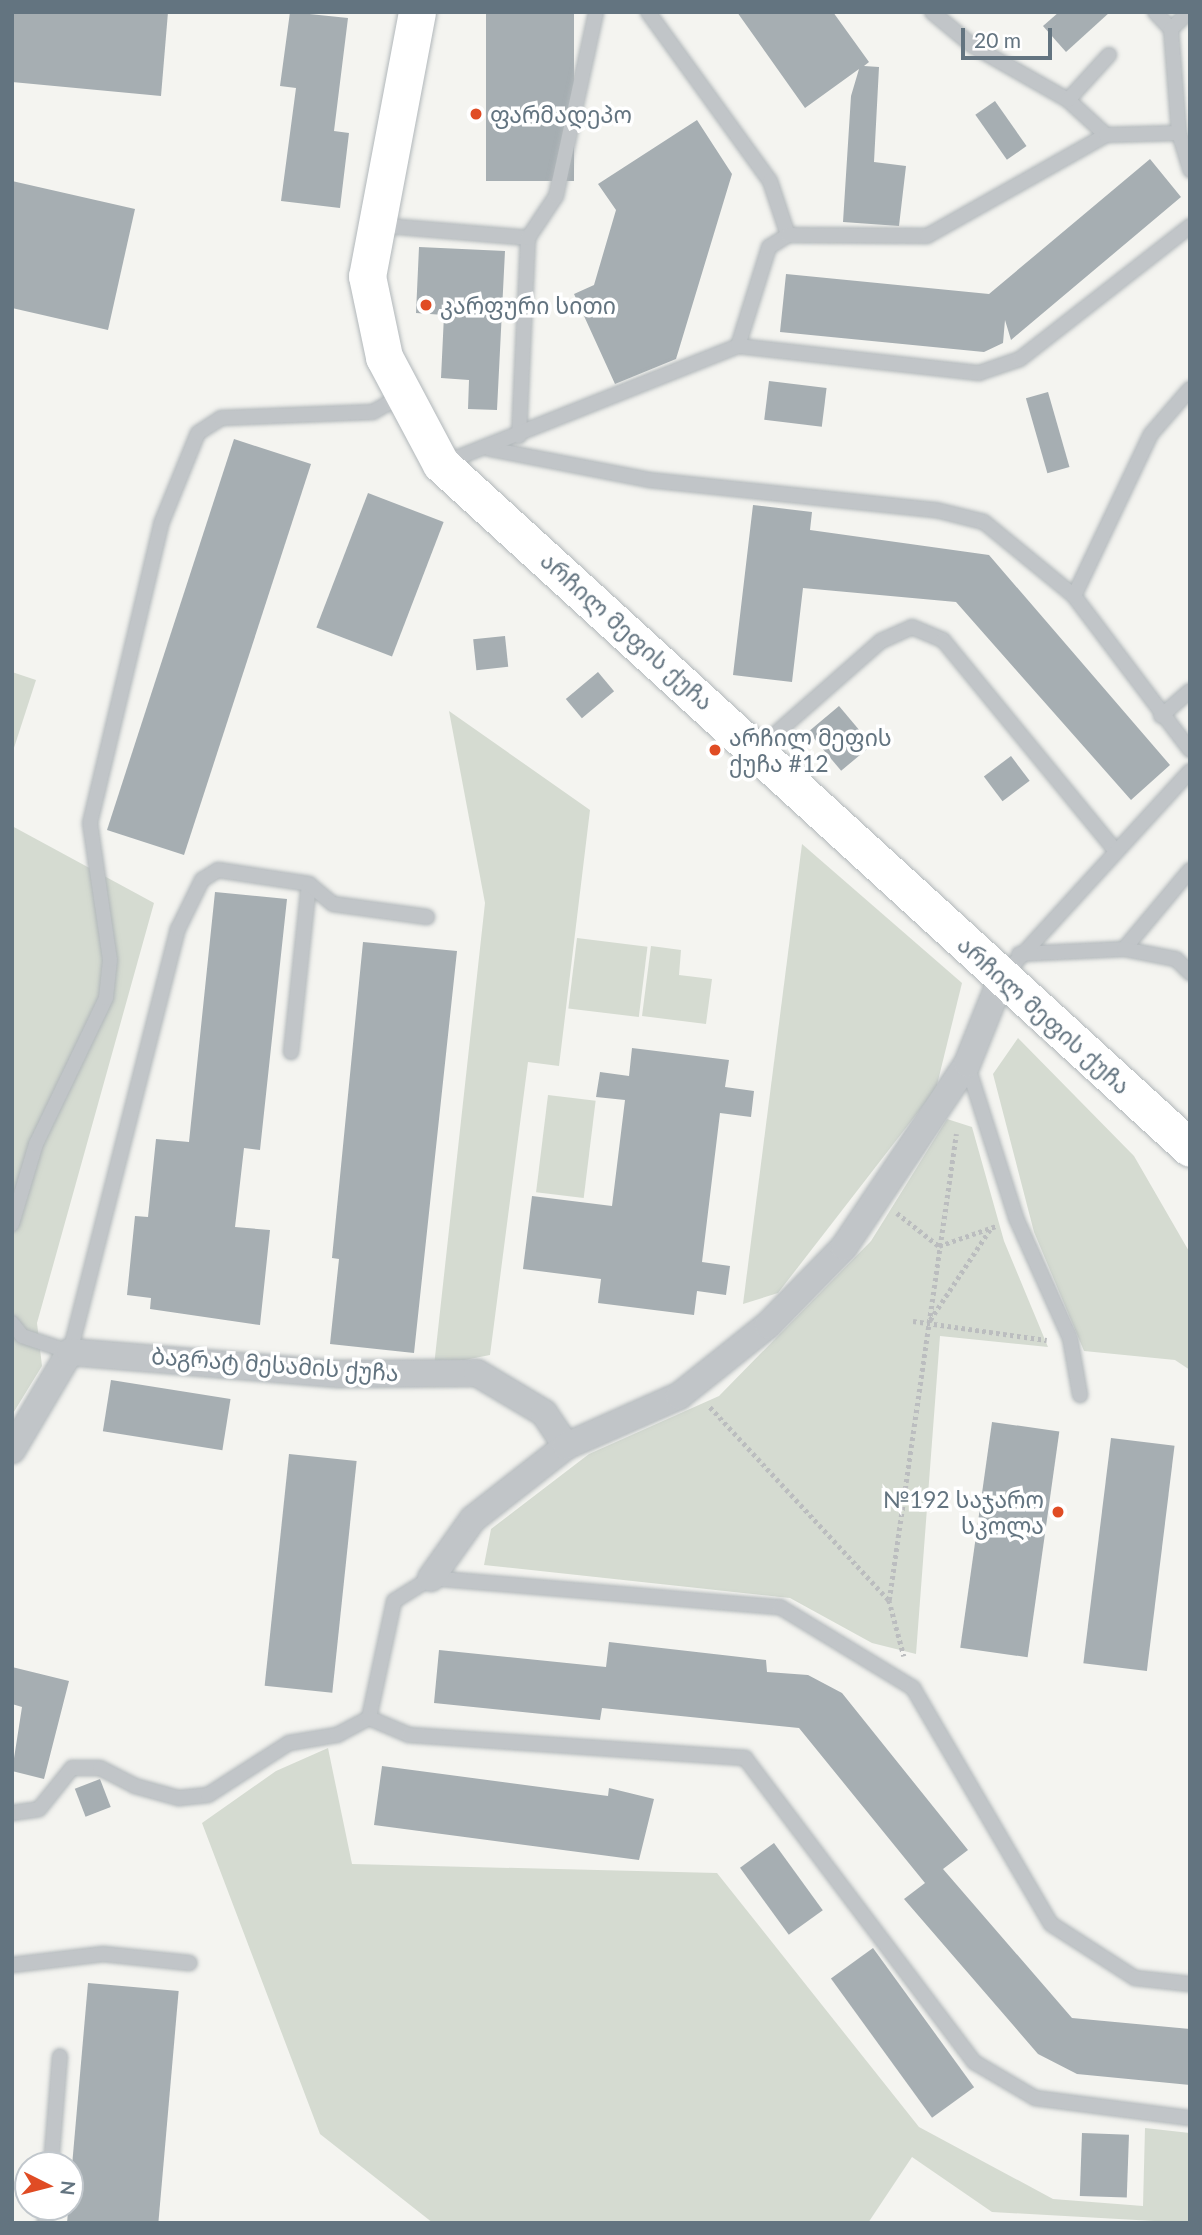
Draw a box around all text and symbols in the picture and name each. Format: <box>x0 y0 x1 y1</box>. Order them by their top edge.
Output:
scale bar <box>964 14 1055 58</box>
text: 20 m <box>974 27 1021 52</box>
place label: ფარმადეპო <box>490 100 632 128</box>
marker: ფარმადეპო <box>468 106 484 122</box>
place label: კარფური სითი <box>440 291 616 319</box>
marker: კარფური სითი <box>418 297 434 313</box>
street label: არჩილ მეფის ქუჩა <box>535 546 719 716</box>
place label: არჩილ მეფის ქუჩა #12 <box>729 723 892 777</box>
marker: არჩილ მეფის ქუჩა #12 <box>707 742 723 758</box>
street label: არჩილ მეფის ქუჩა <box>952 930 1136 1100</box>
street label: ბაგრატ მესამის ქუჩა <box>150 1342 400 1386</box>
place label: №192 საჯარო სკოლა <box>883 1485 1044 1539</box>
marker: №192 საჯარო სკოლა <box>1050 1504 1066 1520</box>
north arrow <box>14 2151 84 2221</box>
text: N <box>56 2180 81 2197</box>

